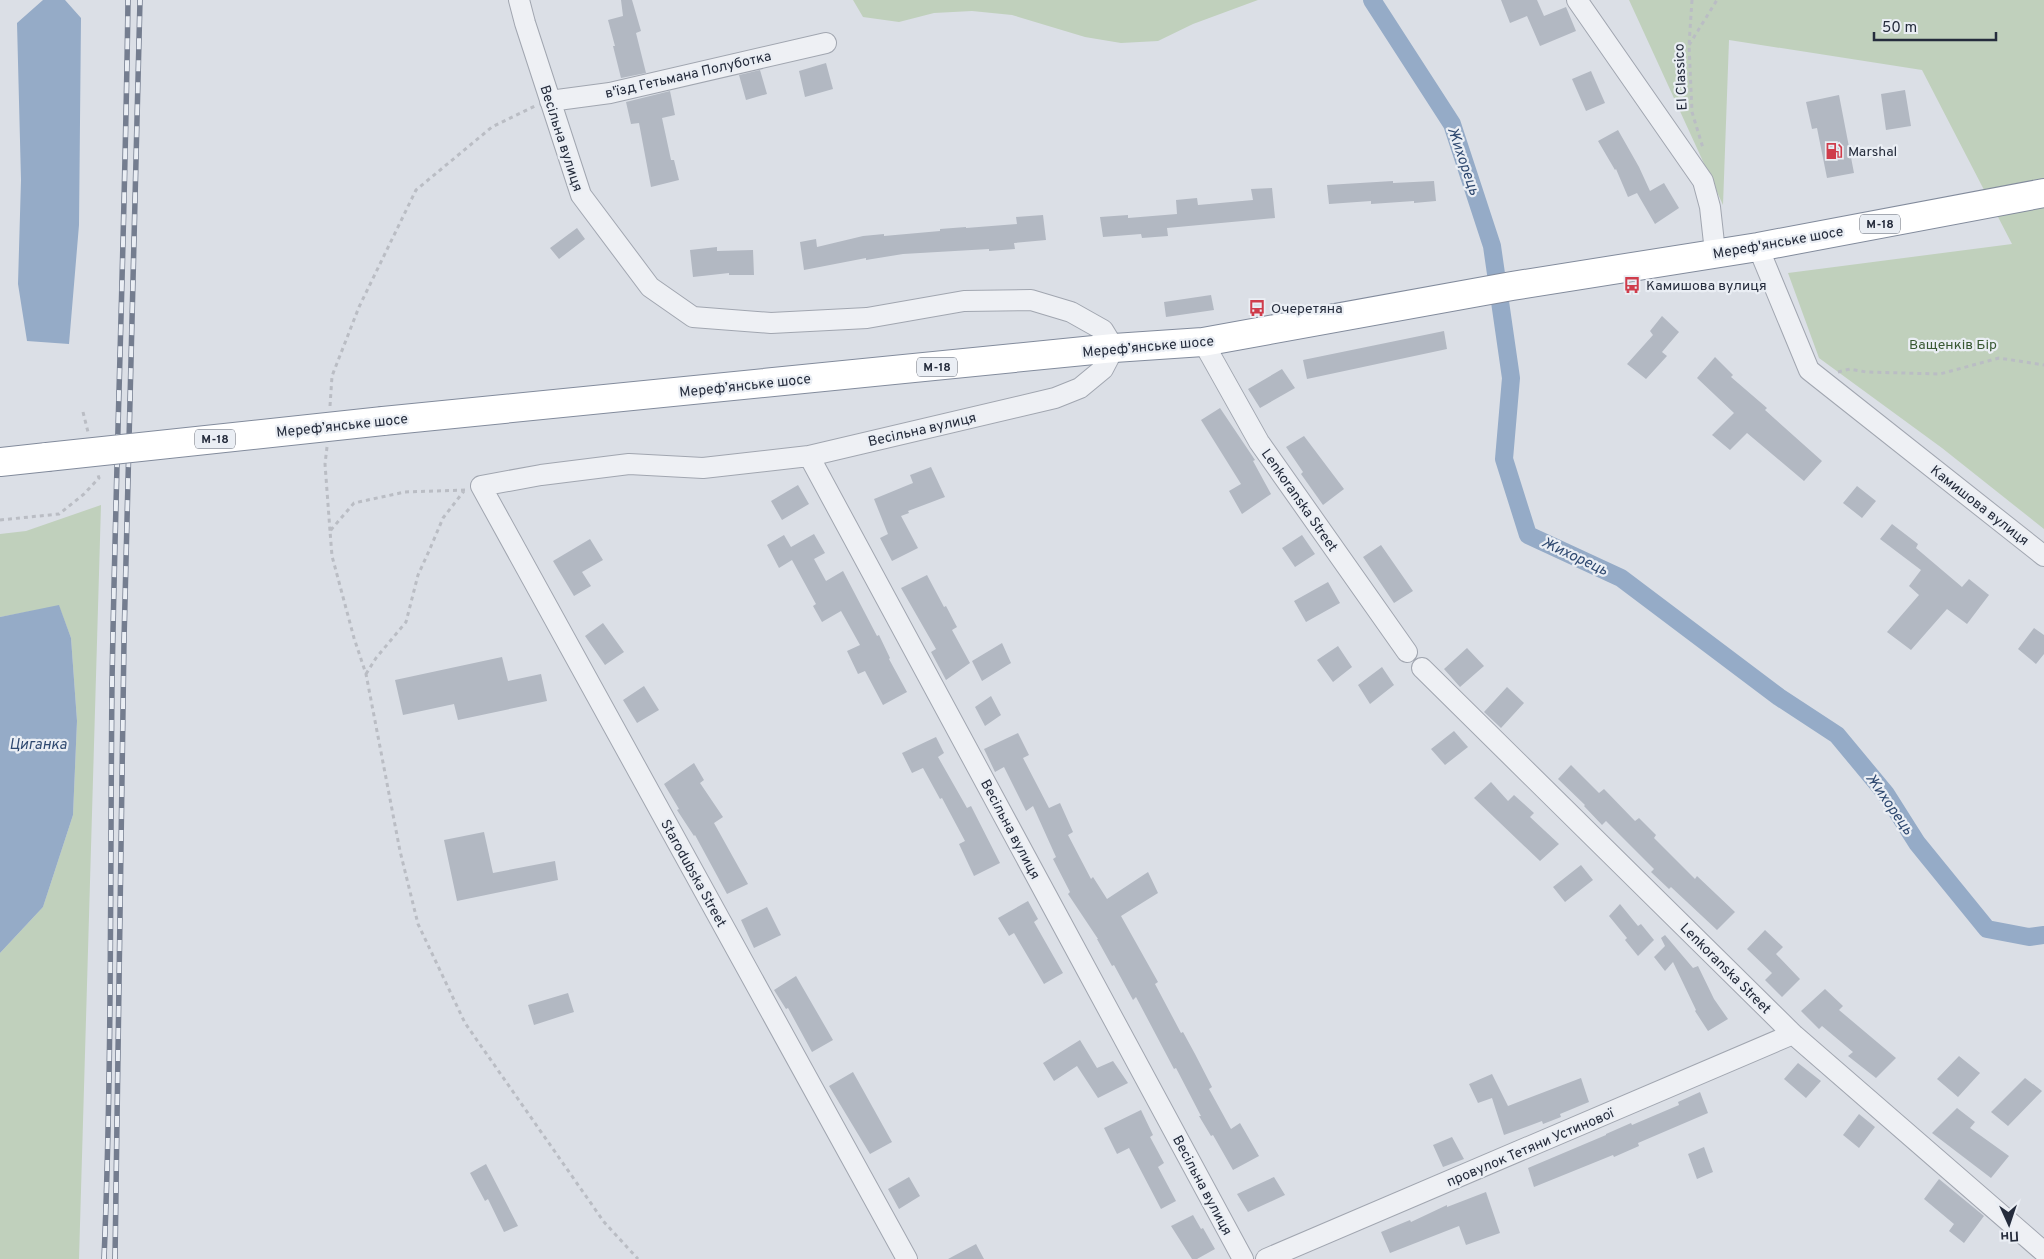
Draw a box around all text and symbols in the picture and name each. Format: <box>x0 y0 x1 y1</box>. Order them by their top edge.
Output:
scale bar <box>1874 10 1996 42</box>
text: 50 m <box>1882 19 1917 38</box>
street label: El Classico <box>1671 43 1692 111</box>
street label: в'їзд Гетьмана Полуботка <box>604 48 773 103</box>
street label: Весільна вулиця <box>535 83 586 194</box>
water label: Жихорець <box>1442 125 1483 198</box>
fuel station icon: Marshal <box>1824 141 1844 161</box>
place label: Marshal <box>1848 144 1897 161</box>
road number: М-18 <box>1860 214 1900 233</box>
street label: Мереф'янське шосе <box>1712 224 1845 263</box>
bus stop icon: Камишова вулиця <box>1622 275 1642 295</box>
place label: Камишова вулиця <box>1646 278 1767 295</box>
bus stop icon: Очеретяна <box>1247 298 1267 318</box>
place label: Очеретяна <box>1271 301 1343 318</box>
street label: Мереф’янське шосе <box>1082 333 1215 362</box>
park label: Ващенків Бір <box>1909 337 1997 354</box>
road number: М-18 <box>917 358 957 377</box>
street label: Мереф’янське шосе <box>679 371 812 402</box>
street label: Весільна вулиця <box>866 410 978 451</box>
street label: Мереф’янське шосе <box>276 411 409 442</box>
road number: М-18 <box>195 429 235 448</box>
street label: Lenkoranska Street <box>1257 446 1341 556</box>
street label: Камишова вулиця <box>1926 462 2032 550</box>
water label: Жихорець <box>1538 534 1611 581</box>
water label: Циганка <box>9 736 67 755</box>
water label: Жихорець <box>1861 770 1917 839</box>
street label: Весільна вулиця <box>976 777 1043 883</box>
street label: Starodubska Street <box>656 817 729 931</box>
street label: Lenkoranska Street <box>1676 920 1774 1018</box>
street label: провулок Тетяни Устинової <box>1444 1105 1617 1191</box>
street label: Весільна вулиця <box>1168 1133 1235 1239</box>
north arrow <box>1984 1199 2034 1249</box>
text: Пн <box>2000 1227 2019 1244</box>

